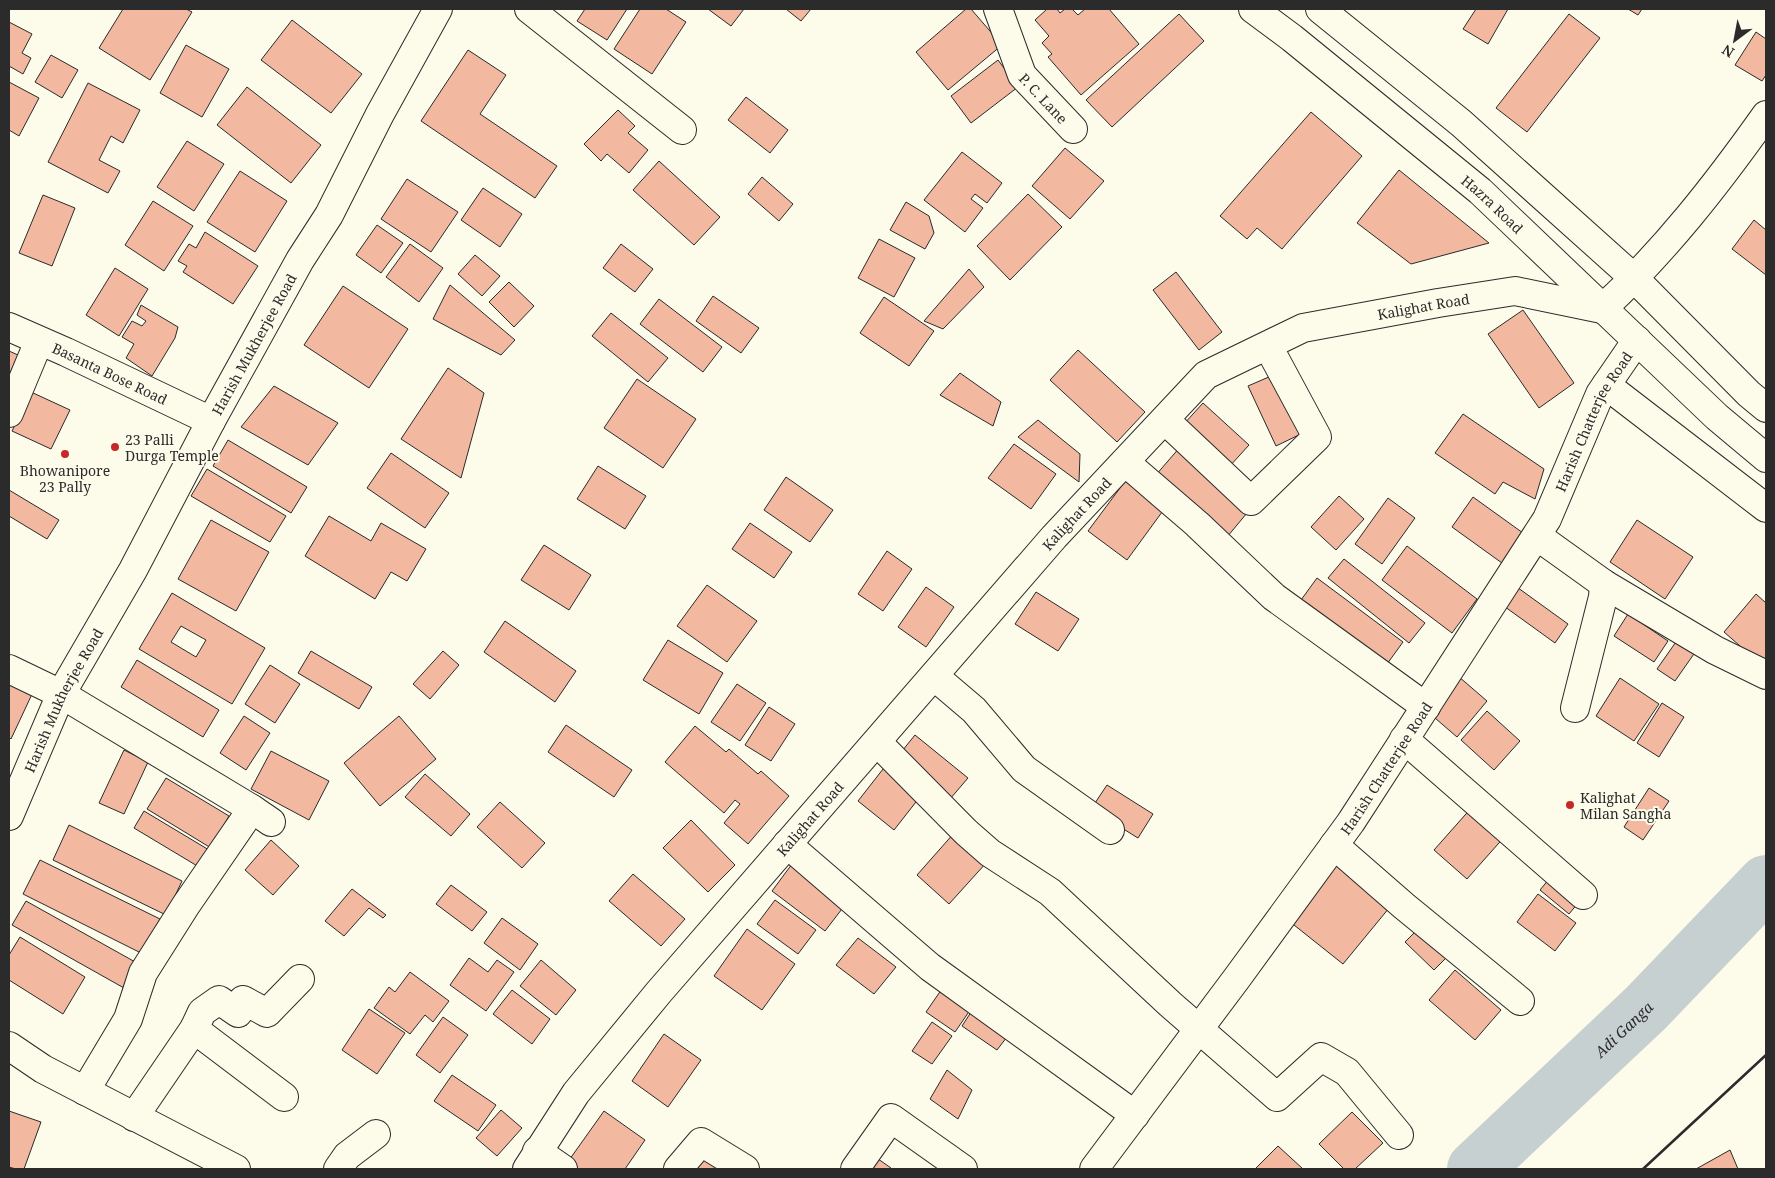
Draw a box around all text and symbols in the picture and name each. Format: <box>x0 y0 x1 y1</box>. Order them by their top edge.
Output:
north arrow <box>1710 15 1760 65</box>
text: N <box>1718 40 1738 62</box>
street label: P. C. Lane <box>1015 69 1072 127</box>
street label: Hazra Road <box>1458 170 1528 237</box>
street label: Harish Mukherjee Road <box>207 270 300 418</box>
street label: Kalighat Road <box>1376 289 1471 324</box>
street label: Basanta Bose Road <box>49 338 171 409</box>
street label: Harish Chatterjee Road <box>1550 347 1636 494</box>
place label: 23 Palli Durga Temple <box>125 430 219 465</box>
marker: 23 Palli Durga Temple <box>109 441 121 453</box>
marker: Bhowanipore 23 Pally <box>59 448 71 460</box>
place label: Bhowanipore 23 Pally <box>20 461 110 496</box>
street label: Kalighat Road <box>1037 473 1115 554</box>
street label: Harish Mukherjee Road <box>19 624 107 775</box>
street label: Harish Chatterjee Road <box>1335 698 1436 838</box>
street label: Kalighat Road <box>772 777 848 860</box>
place label: Kalighat Milan Sangha <box>1580 788 1671 823</box>
marker: Kalighat Milan Sangha <box>1564 799 1576 811</box>
water label: Adi Ganga <box>1589 997 1657 1062</box>

